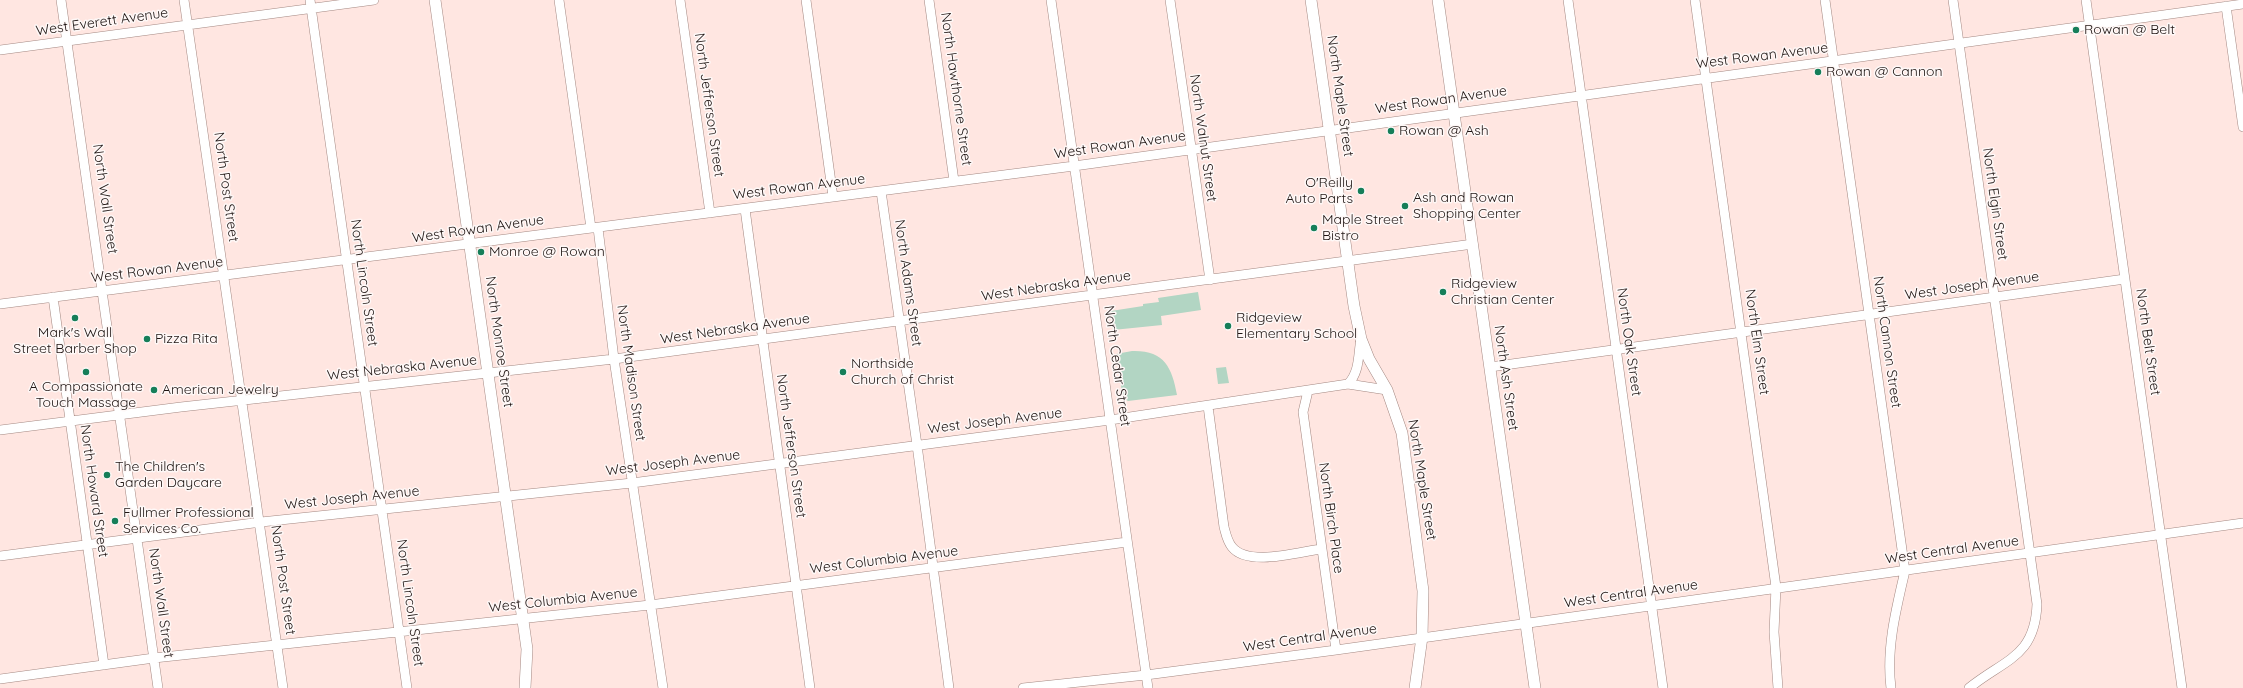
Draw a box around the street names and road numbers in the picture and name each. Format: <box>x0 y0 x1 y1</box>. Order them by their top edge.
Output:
street label: West Everett Avenue <box>35 4 169 40</box>
street label: North Hawthorne Street <box>937 11 975 167</box>
street label: North Jefferson Street <box>691 32 727 178</box>
street label: North Maple Street <box>1323 34 1357 158</box>
street label: West Rowan Avenue <box>1695 40 1829 72</box>
street label: North Walnut Street <box>1186 73 1220 203</box>
street label: West Rowan Avenue <box>1374 82 1508 118</box>
street label: West Rowan Avenue <box>1053 127 1187 163</box>
street label: North Post Street <box>210 131 242 243</box>
street label: North Wall Street <box>89 143 121 255</box>
street label: North Elgin Street <box>1979 147 2011 261</box>
street label: West Rowan Avenue <box>732 171 866 203</box>
street label: West Rowan Avenue <box>411 211 545 247</box>
street label: North Lincoln Street <box>347 218 381 348</box>
street label: North Adams Street <box>891 218 925 348</box>
street label: West Rowan Avenue <box>90 254 224 286</box>
street label: West Nebraska Avenue <box>980 267 1132 305</box>
street label: West Joseph Avenue <box>1904 268 2040 304</box>
street label: North Monroe Street <box>481 275 517 409</box>
street label: North Cannon Street <box>1869 275 1905 409</box>
street label: North Oak Street <box>1613 287 1645 397</box>
street label: North Elm Street <box>1741 288 1773 396</box>
street label: North Belt Street <box>2132 288 2164 396</box>
street label: North Madison Street <box>613 304 649 442</box>
street label: North Cedar Street <box>1100 304 1134 428</box>
street label: West Nebraska Avenue <box>659 310 811 348</box>
street label: North Ash Street <box>1490 324 1522 432</box>
street label: West Nebraska Avenue <box>326 352 478 384</box>
street label: North Jefferson Street <box>773 373 809 519</box>
street label: West Joseph Avenue <box>927 404 1063 438</box>
street label: North Maple Street <box>1404 418 1440 542</box>
street label: North Howard Street <box>76 424 112 558</box>
street label: West Joseph Avenue <box>605 446 741 480</box>
street label: North Birch Place <box>1315 461 1347 575</box>
street label: West Joseph Avenue <box>284 483 420 513</box>
street label: North Post Street <box>267 524 299 636</box>
street label: West Central Avenue <box>1884 532 2020 568</box>
street label: North Lincoln Street <box>393 538 427 668</box>
street label: West Columbia Avenue <box>809 543 959 577</box>
street label: North Wall Street <box>145 547 177 659</box>
street label: West Central Avenue <box>1563 576 1699 612</box>
street label: West Columbia Avenue <box>488 584 638 616</box>
street label: West Central Avenue <box>1242 620 1378 656</box>

